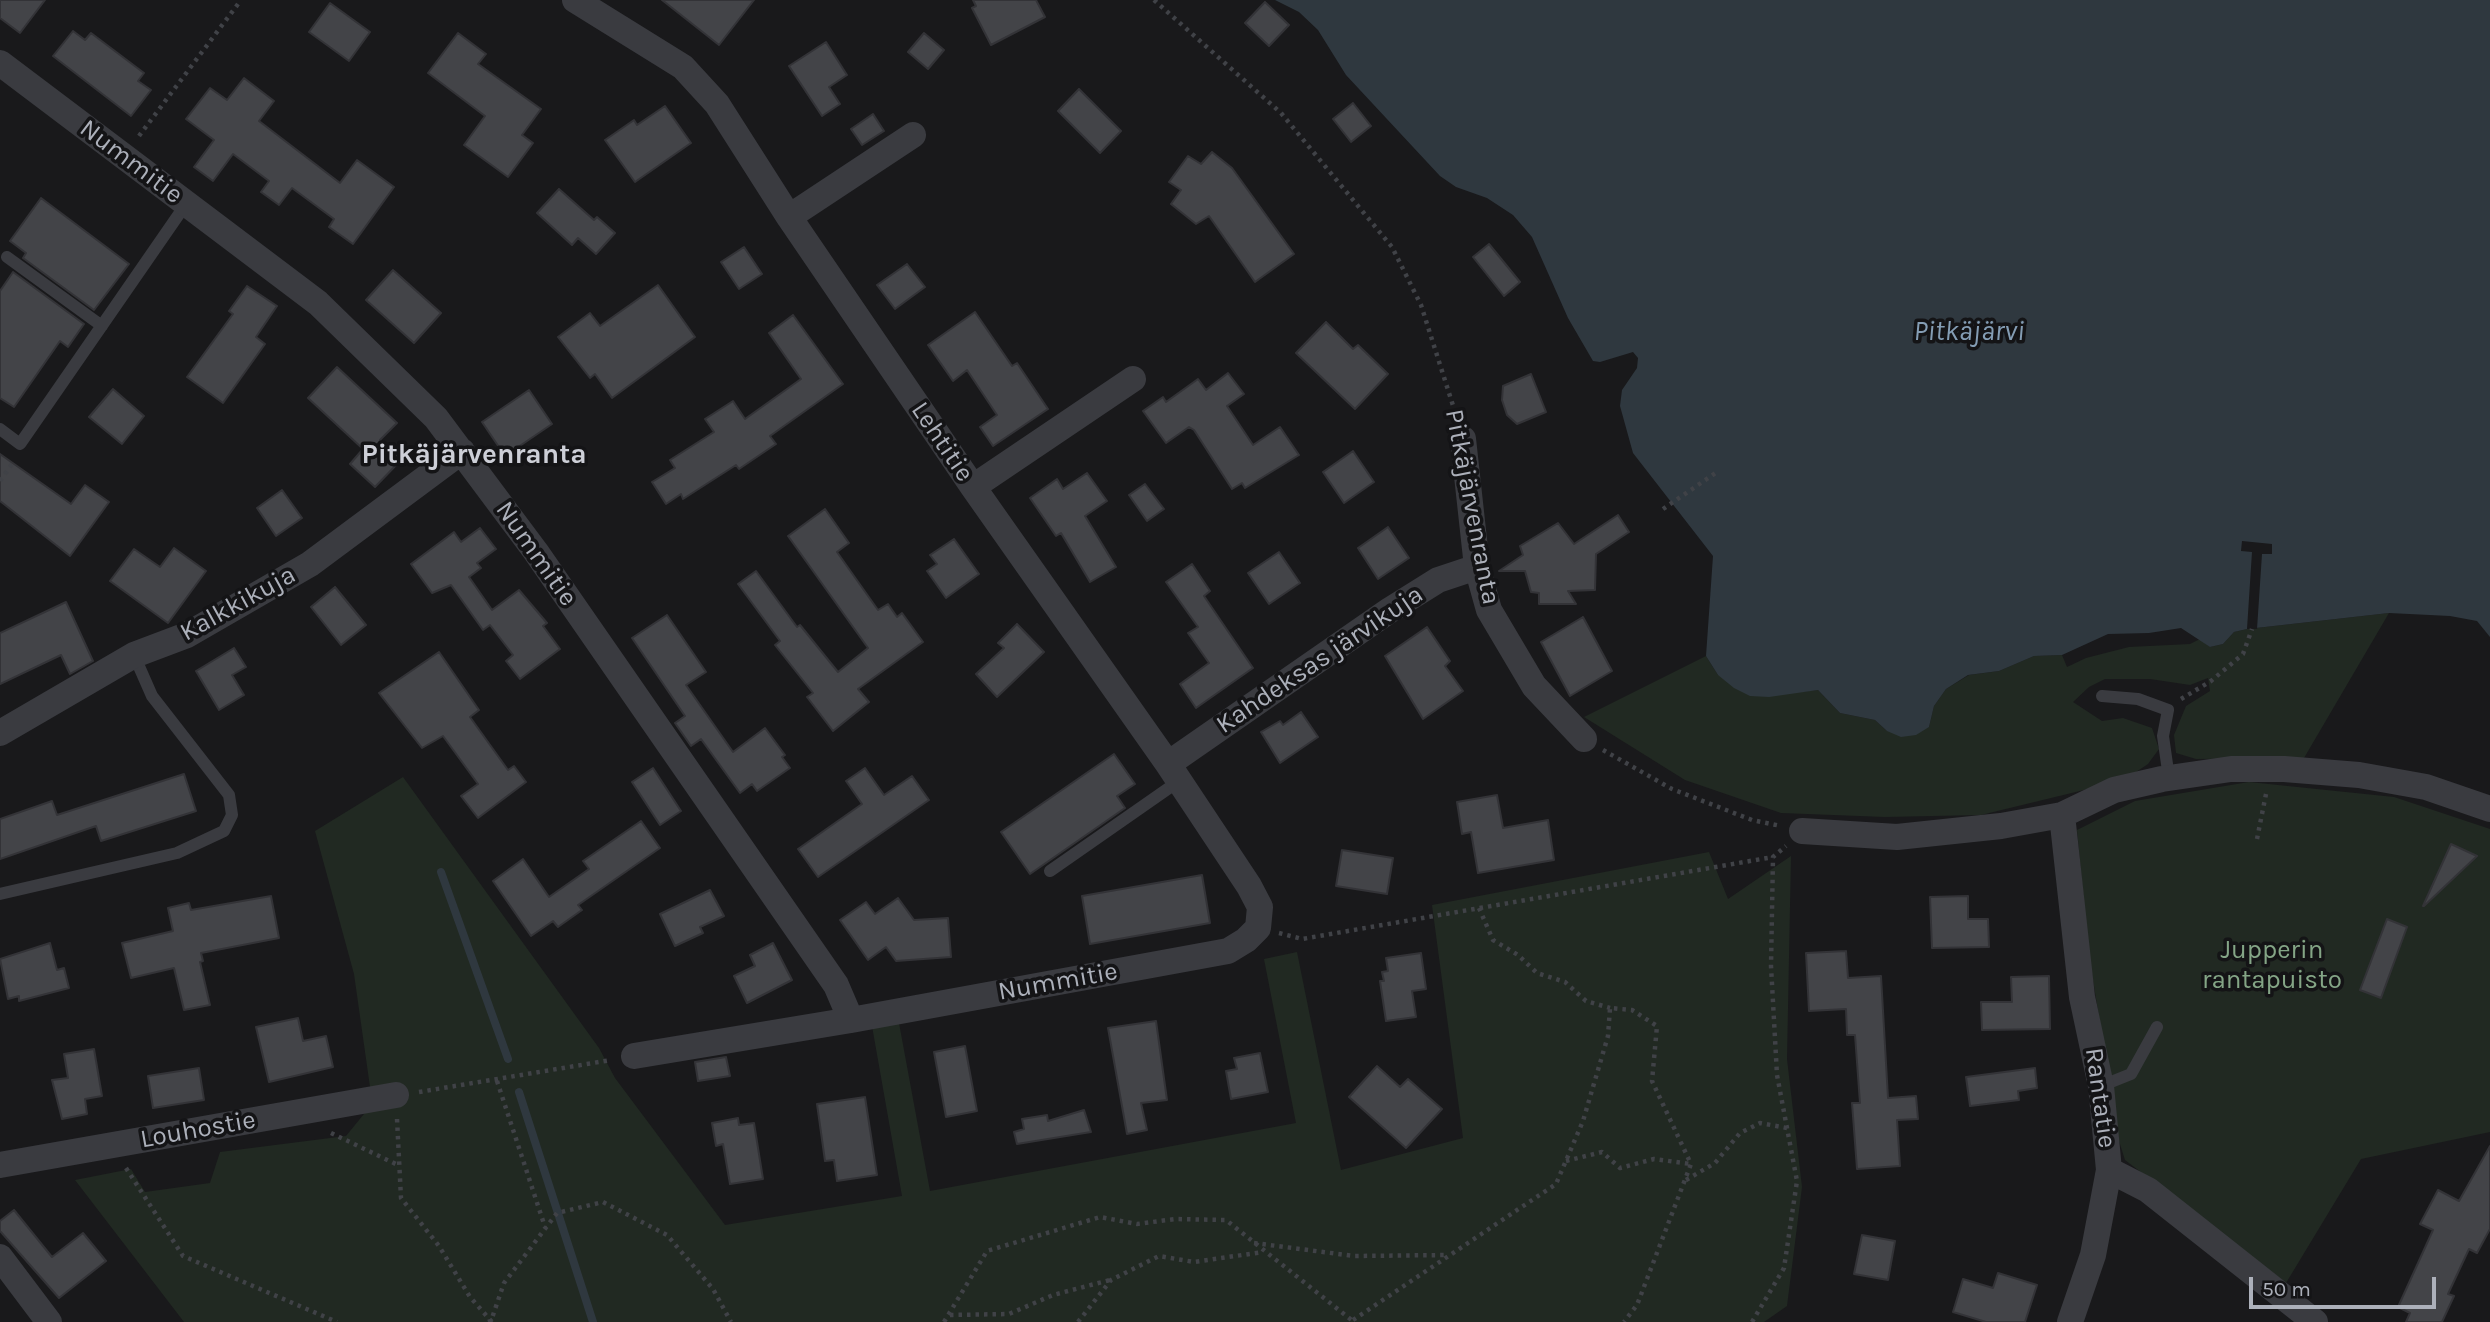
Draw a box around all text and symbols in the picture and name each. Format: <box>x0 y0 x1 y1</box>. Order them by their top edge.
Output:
street label: Nummitie <box>73 113 189 211</box>
water label: Pitkäjärvi <box>1913 315 2025 349</box>
street label: Lehtitie <box>904 396 980 488</box>
street label: Pitkäjärvenranta <box>1438 407 1506 607</box>
district label: Pitkäjärvenranta <box>361 438 587 472</box>
street label: Nummitie <box>489 496 583 612</box>
street label: Kalkkikuja <box>175 559 301 649</box>
street label: Kahdeksas järvikuja <box>1211 579 1429 741</box>
park label: Jupperin rantapuisto <box>2202 935 2342 996</box>
street label: Nummitie <box>996 956 1120 1008</box>
street label: Rantatie <box>2078 1046 2122 1150</box>
street label: Louhostie <box>138 1105 258 1155</box>
scale bar <box>2252 1262 2439 1306</box>
text: 50 m <box>2262 1277 2311 1301</box>

